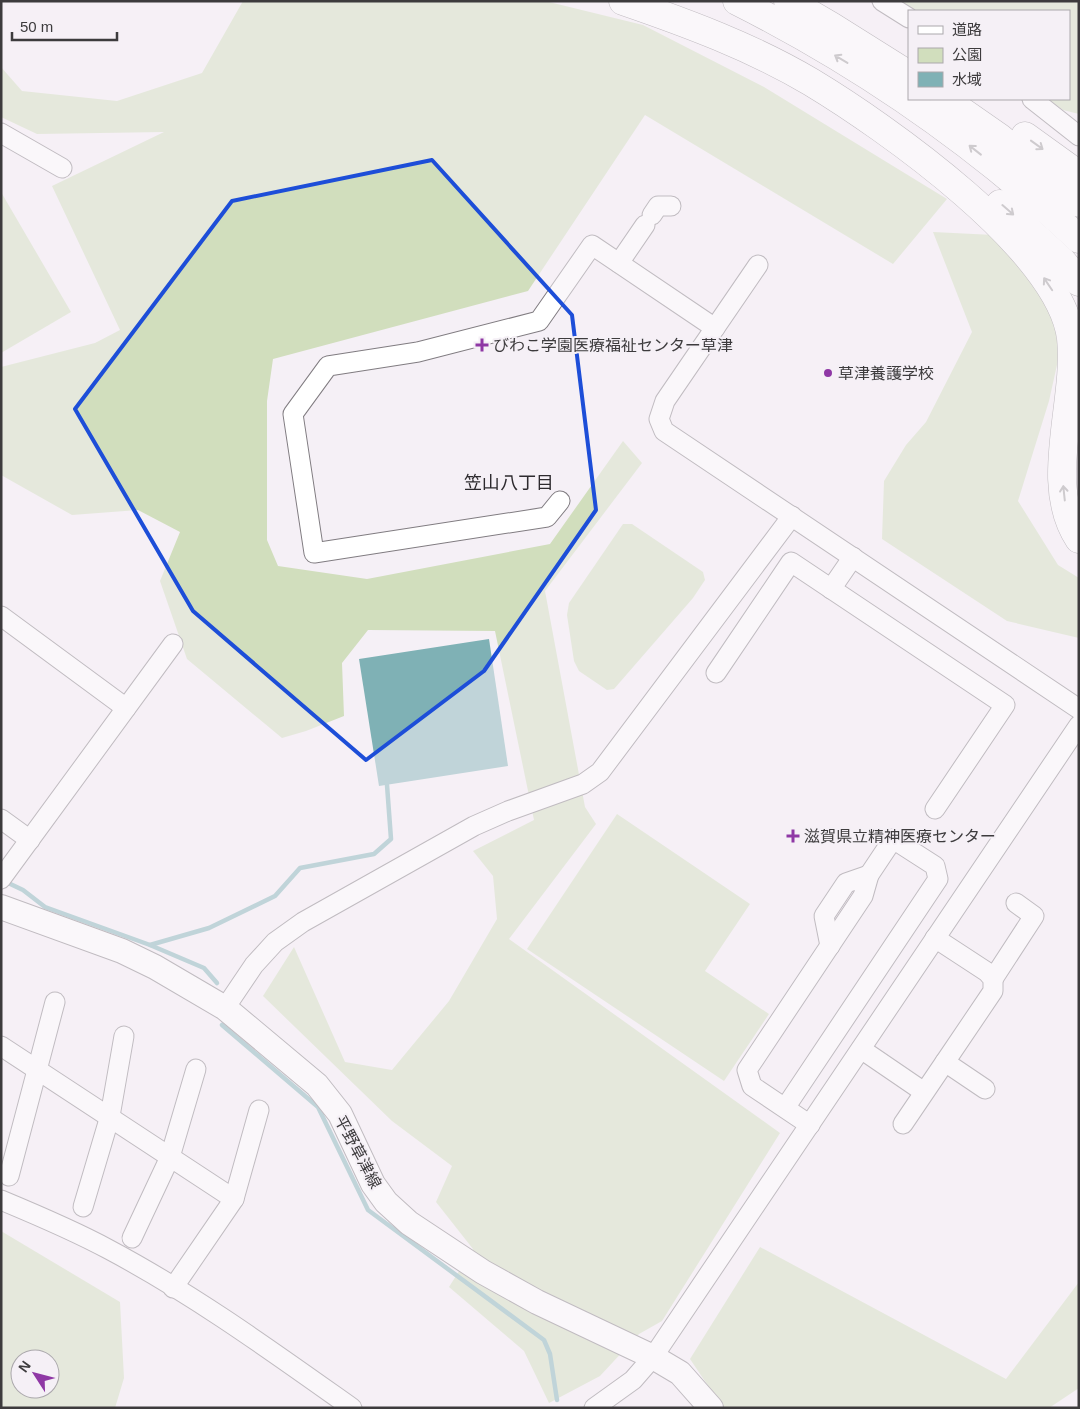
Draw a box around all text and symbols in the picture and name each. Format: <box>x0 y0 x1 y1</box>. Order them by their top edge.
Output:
scale bar <box>12 10 118 42</box>
legend <box>908 10 1070 100</box>
text: 50 m <box>20 18 53 35</box>
text: 道路 <box>952 21 982 38</box>
text: 公園 <box>952 46 982 63</box>
one-way arrow <box>834 54 848 64</box>
text: 水域 <box>952 71 982 88</box>
one-way arrow <box>1030 140 1044 150</box>
one-way arrow <box>969 145 982 156</box>
one-way arrow <box>1001 205 1014 216</box>
one-way arrow <box>1043 277 1054 291</box>
place label: びわこ学園医療福祉センター草津 <box>493 337 733 354</box>
marker: びわこ学園医療福祉センター草津 <box>475 338 489 352</box>
place label: 草津養護学校 <box>838 365 934 382</box>
marker: 草津養護学校 <box>822 367 834 379</box>
district label: 笠山八丁目 <box>464 473 554 493</box>
one-way arrow <box>1059 486 1069 502</box>
place label: 滋賀県立精神医療センター <box>804 828 996 845</box>
marker: 滋賀県立精神医療センター <box>786 829 800 843</box>
street label: 平野草津線 <box>332 1113 384 1191</box>
north arrow <box>10 1349 60 1399</box>
text: N <box>15 1358 34 1375</box>

